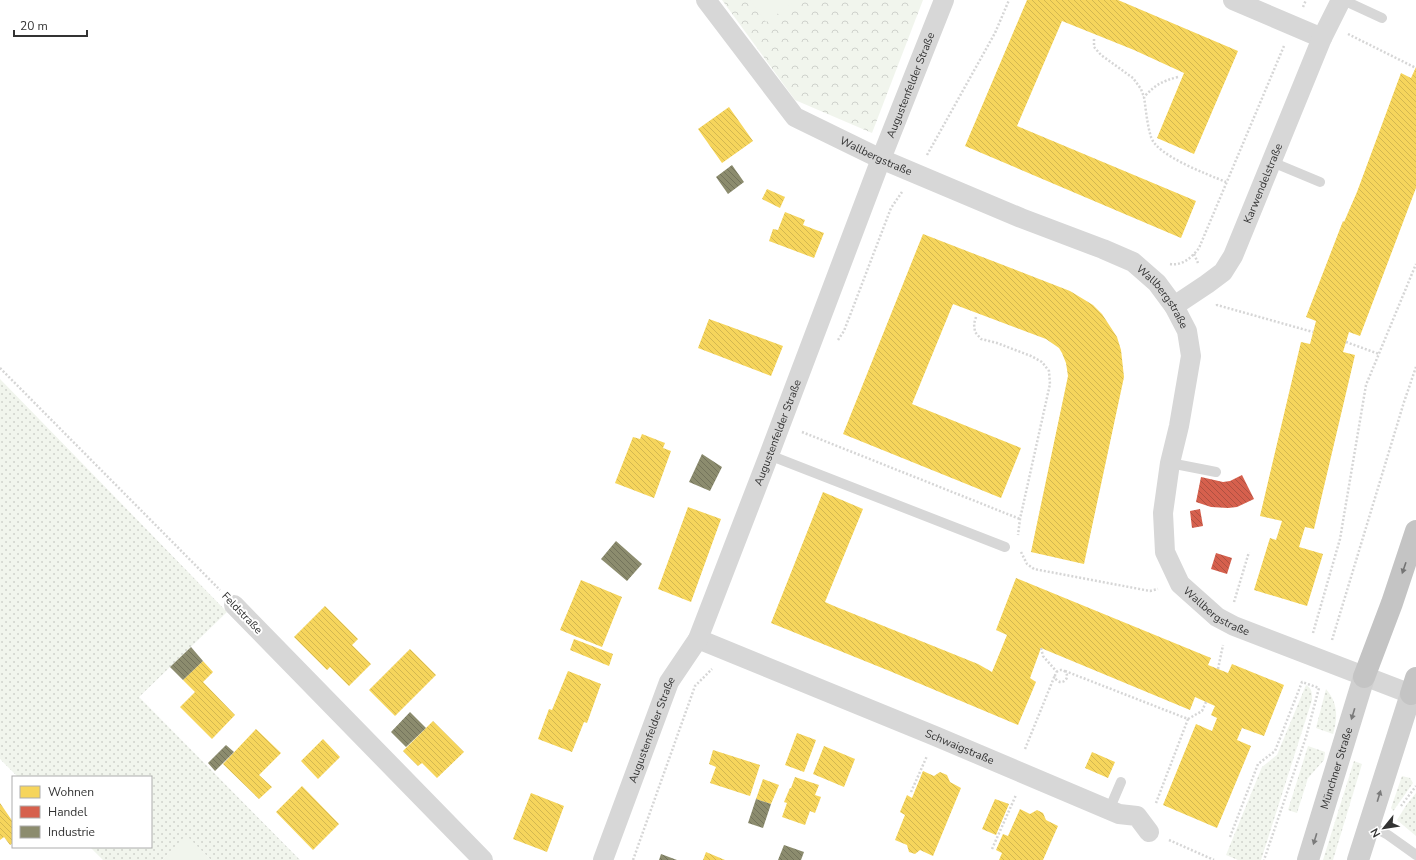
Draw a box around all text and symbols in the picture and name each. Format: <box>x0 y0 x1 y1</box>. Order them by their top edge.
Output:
scale bar <box>14 12 87 38</box>
text: 20 m <box>20 18 48 34</box>
street label: Augustenfelder Straße <box>883 30 938 140</box>
street label: Wallbergstraße <box>838 133 915 179</box>
street label: Karwendelstraße <box>1240 141 1286 226</box>
street label: Wallbergstraße <box>1133 261 1192 331</box>
street label: Augustenfelder Straße <box>750 377 805 488</box>
one-way arrow <box>1400 562 1406 574</box>
street label: Wallbergstraße <box>1180 583 1252 639</box>
street label: Feldstraße <box>218 589 266 637</box>
street label: Augustenfelder Straße <box>625 673 678 785</box>
one-way arrow <box>1350 709 1356 721</box>
street label: Schwaigstraße <box>923 725 997 768</box>
street label: Münchner Straße <box>1316 725 1356 811</box>
legend <box>12 776 152 848</box>
text: Wohnen <box>48 784 94 800</box>
one-way arrow <box>1376 790 1382 802</box>
text: Handel <box>48 804 88 820</box>
north arrow <box>1364 808 1404 848</box>
text: Industrie <box>48 824 95 840</box>
text: N <box>1367 825 1384 840</box>
one-way arrow <box>1312 833 1318 845</box>

